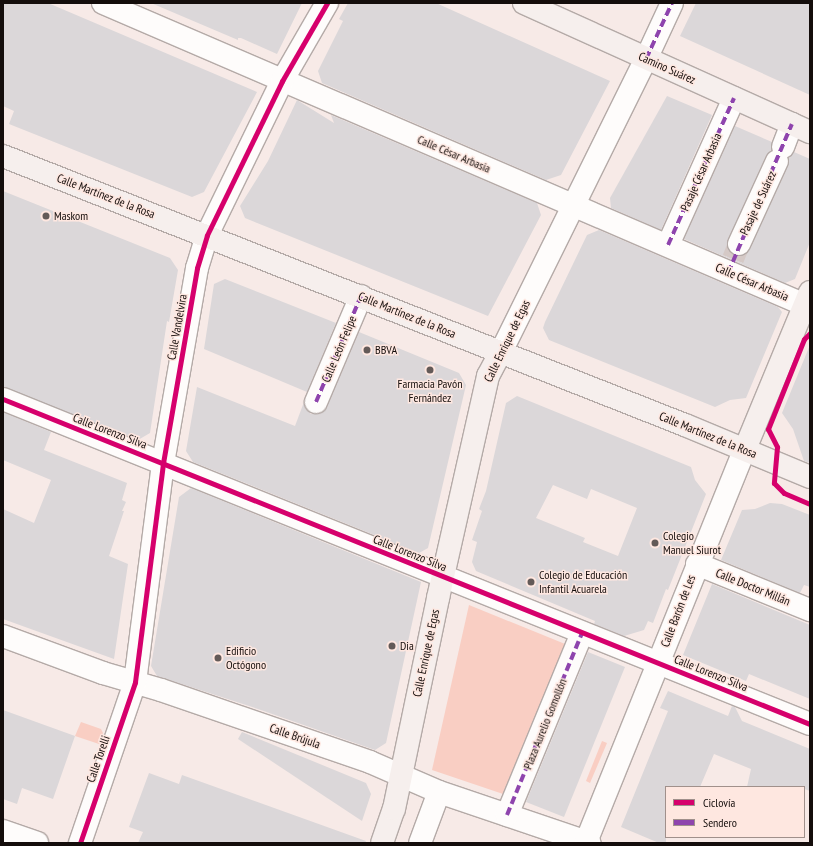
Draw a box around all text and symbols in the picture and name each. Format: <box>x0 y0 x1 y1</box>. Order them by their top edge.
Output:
street label: Camino Suárez <box>636 49 698 87</box>
street label: Pasaje César Arbasia <box>677 131 725 213</box>
street label: Calle César Arbasia <box>415 132 493 176</box>
street label: Pasaje de Suárez <box>737 169 779 237</box>
street label: Calle Martínez de la Rosa <box>55 171 157 221</box>
place label: Maskom <box>54 209 88 223</box>
marker: Maskom <box>41 211 51 221</box>
street label: Calle César Arbasia <box>713 260 791 304</box>
street label: Calle Martínez de la Rosa <box>356 289 458 341</box>
street label: Calle Vandelvira <box>164 293 190 361</box>
street label: Calle Enrique de Egas <box>481 298 533 384</box>
street label: Calle León Felipe <box>318 313 360 385</box>
place label: BBVA <box>375 343 397 357</box>
marker: BBVA <box>362 345 372 355</box>
marker: Farmacia Pavón Fernández <box>425 365 435 375</box>
place label: Farmacia Pavón Fernández <box>398 377 462 405</box>
street label: Calle Martínez de la Rosa <box>657 409 759 461</box>
street label: Calle Lorenzo Silva <box>71 410 149 452</box>
place label: Colegio Manuel Siurot <box>663 529 721 557</box>
street label: Calle Lorenzo Silva <box>371 532 449 574</box>
marker: Colegio Manuel Siurot <box>650 538 660 548</box>
street label: Calle Doctor Millán <box>714 566 792 608</box>
place label: Colegio de Educación Infantil Acuarela <box>539 568 627 596</box>
street label: Calle Barón de Les <box>658 573 698 649</box>
marker: Colegio de Educación Infantil Acuarela <box>526 577 536 587</box>
street label: Calle Enrique de Egas <box>410 608 442 698</box>
place label: Dia <box>400 639 414 653</box>
marker: Dia <box>387 641 397 651</box>
place label: Edificio Octógono <box>226 644 266 672</box>
street label: Calle Lorenzo Silva <box>672 652 750 694</box>
marker: Edificio Octógono <box>213 653 223 663</box>
street label: Plaza Aurelio Gomollón <box>520 676 570 772</box>
street label: Calle Brújula <box>268 721 322 751</box>
street label: Calle Torelli <box>83 733 113 785</box>
legend <box>665 786 805 838</box>
text: Ciclovía <box>703 795 735 810</box>
text: Sendero <box>703 815 737 830</box>

